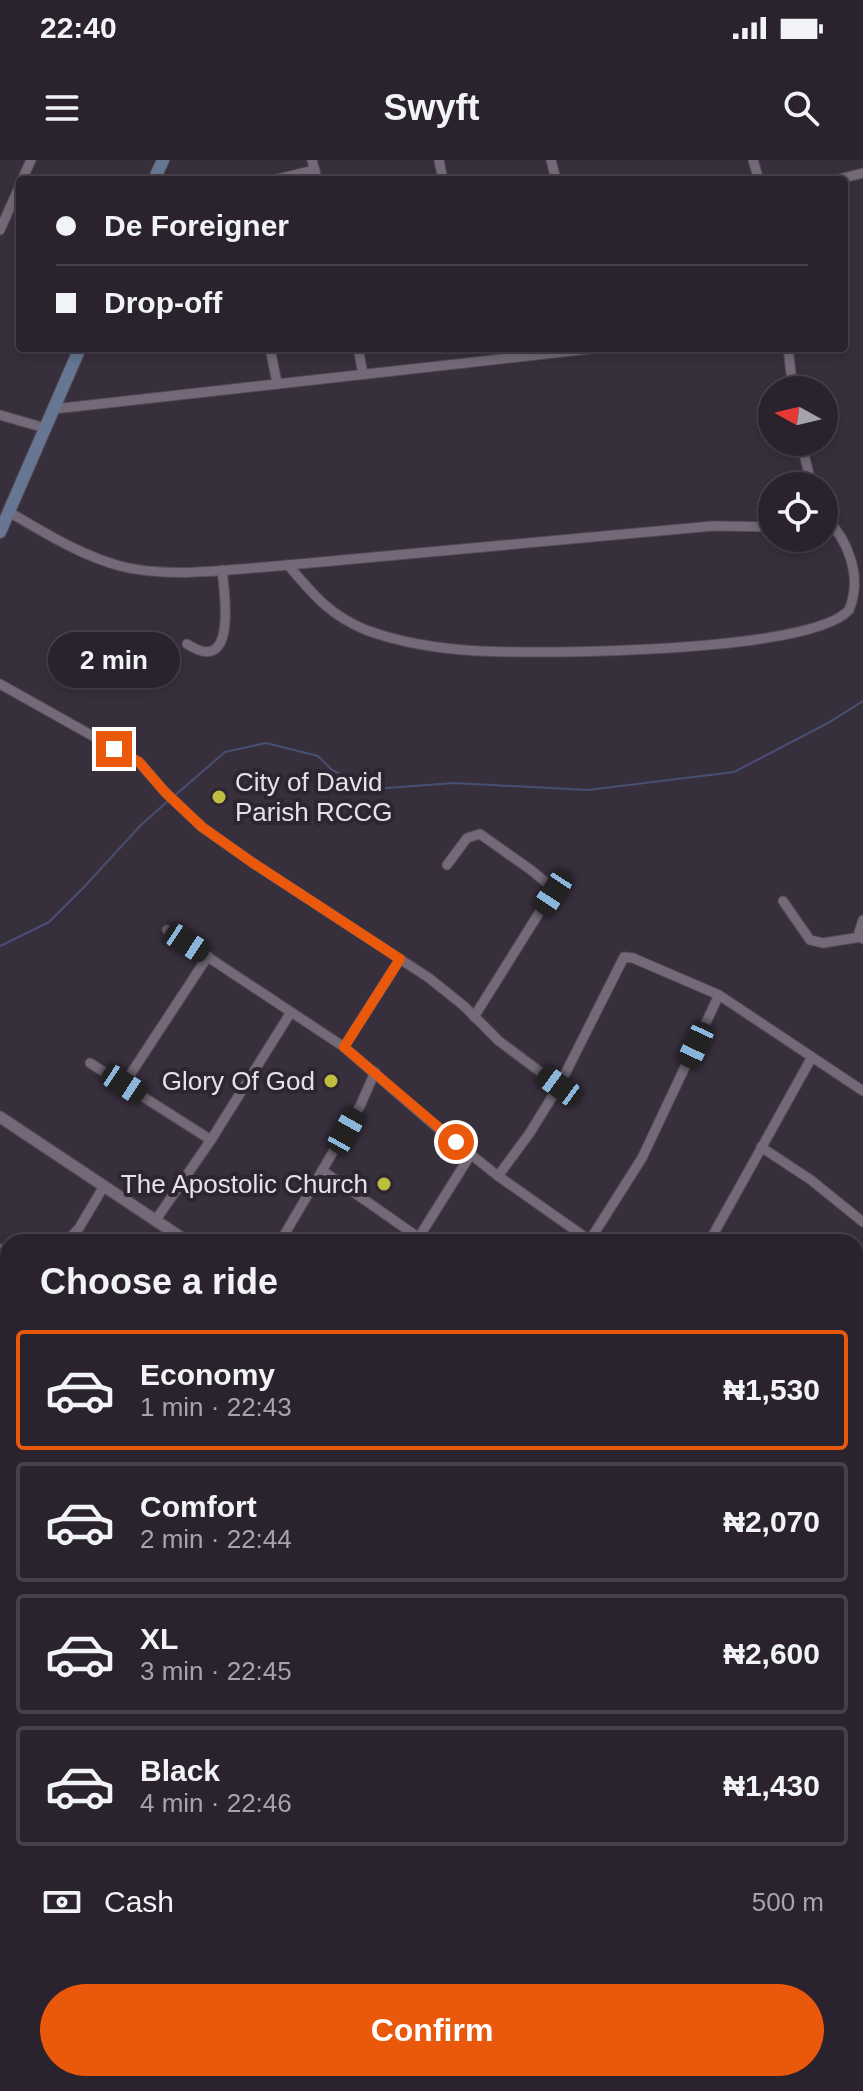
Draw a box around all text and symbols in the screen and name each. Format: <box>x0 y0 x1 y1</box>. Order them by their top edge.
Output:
text: 22:40 <box>40 11 117 44</box>
icon: menu <box>40 86 84 130</box>
icon: search <box>779 86 823 130</box>
text: Swyft <box>383 87 480 128</box>
text: De Foreigner <box>104 209 289 242</box>
text: Drop-off <box>104 286 222 319</box>
north arrow <box>758 376 838 456</box>
map controls <box>758 376 838 552</box>
button: locate <box>758 472 838 552</box>
callout: 2 min <box>48 633 180 689</box>
text: 2 min <box>80 645 148 675</box>
route end <box>96 731 132 767</box>
place label: City of David Parish RCCG <box>235 767 392 827</box>
marker: City of David Parish RCCG <box>210 788 228 806</box>
car <box>530 866 576 920</box>
car <box>160 920 214 966</box>
car <box>675 1018 717 1072</box>
car <box>97 1061 151 1107</box>
car <box>533 1062 585 1110</box>
place label: Glory Of God <box>162 1066 315 1096</box>
marker: Glory Of God <box>322 1072 340 1090</box>
car <box>324 1104 368 1158</box>
route start <box>438 1124 474 1160</box>
place label: The Apostolic Church <box>121 1169 368 1199</box>
marker: The Apostolic Church <box>375 1175 393 1193</box>
text: Choose a ride <box>40 1261 278 1302</box>
icon: car <box>44 1354 116 1426</box>
text: Economy <box>140 1358 275 1391</box>
text: ₦1,530 <box>723 1373 820 1406</box>
text: 1 min · 22:43 <box>140 1392 292 1422</box>
icon: car <box>44 1486 116 1558</box>
text: Comfort <box>140 1490 257 1523</box>
text: ₦2,070 <box>723 1505 820 1538</box>
text: 2 min · 22:44 <box>140 1524 292 1554</box>
icon: car <box>44 1618 116 1690</box>
text: XL <box>140 1622 178 1655</box>
text: ₦2,600 <box>723 1637 820 1670</box>
text: 3 min · 22:45 <box>140 1656 292 1686</box>
icon: car <box>44 1750 116 1822</box>
text: Black <box>140 1754 220 1787</box>
text: ₦1,430 <box>723 1769 820 1802</box>
text: 4 min · 22:46 <box>140 1788 292 1818</box>
icon: cash <box>40 1880 84 1924</box>
text: Cash <box>104 1885 174 1918</box>
text: 500 m <box>752 1887 824 1917</box>
button: Confirm <box>40 1984 824 2076</box>

